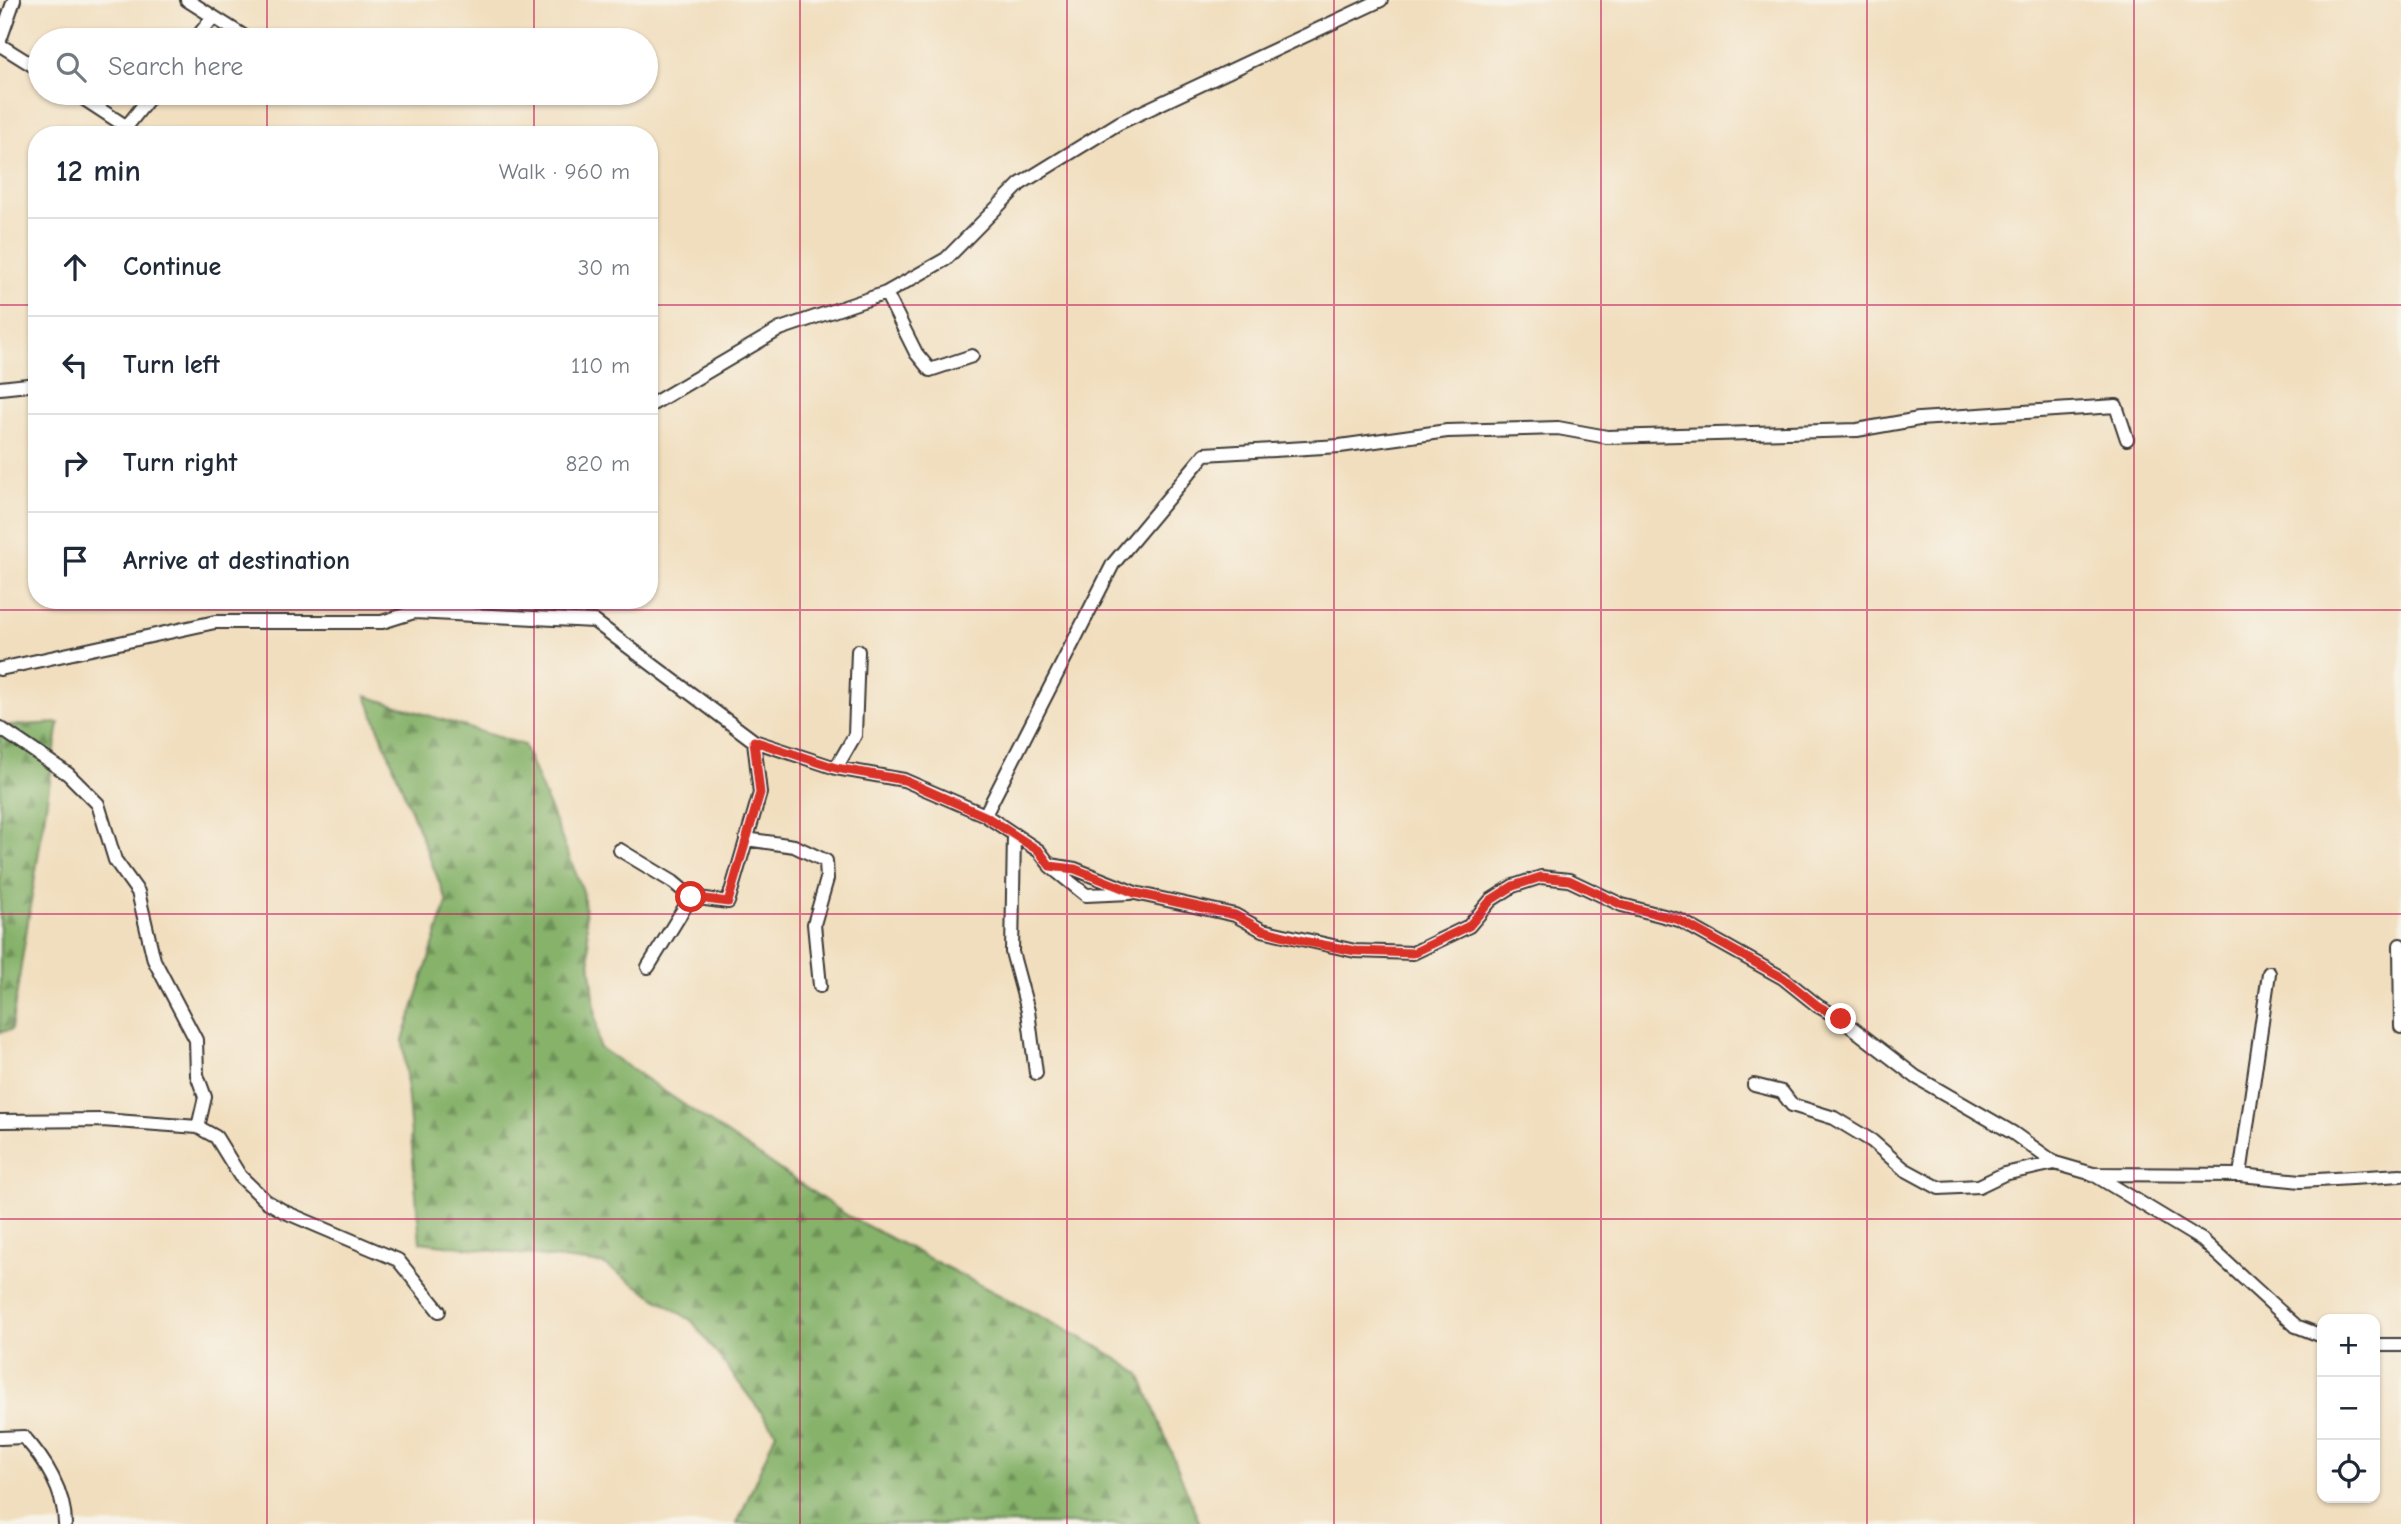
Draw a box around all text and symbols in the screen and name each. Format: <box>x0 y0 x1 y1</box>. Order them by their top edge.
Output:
search box <box>28 28 658 105</box>
icon: search <box>52 48 90 86</box>
text: Search here <box>108 52 243 82</box>
text: 12 min <box>56 154 141 189</box>
text: Walk · 960 m <box>499 158 630 185</box>
icon: ahead <box>56 248 94 286</box>
text: Continue <box>123 252 221 282</box>
text: 30 m <box>578 254 630 281</box>
icon: left <box>56 346 94 384</box>
text: Turn left <box>123 350 220 380</box>
text: 110 m <box>571 352 630 379</box>
icon: right <box>56 444 94 482</box>
text: Turn right <box>123 448 237 478</box>
text: 820 m <box>565 450 630 477</box>
icon: arrive <box>56 542 94 580</box>
text: Arrive at destination <box>123 546 350 576</box>
route start <box>675 881 706 912</box>
route end <box>1825 1003 1856 1034</box>
map controls <box>2317 1314 2380 1503</box>
button: + <box>2317 1314 2380 1377</box>
button: − <box>2317 1377 2380 1440</box>
button: locate <box>2317 1440 2380 1503</box>

